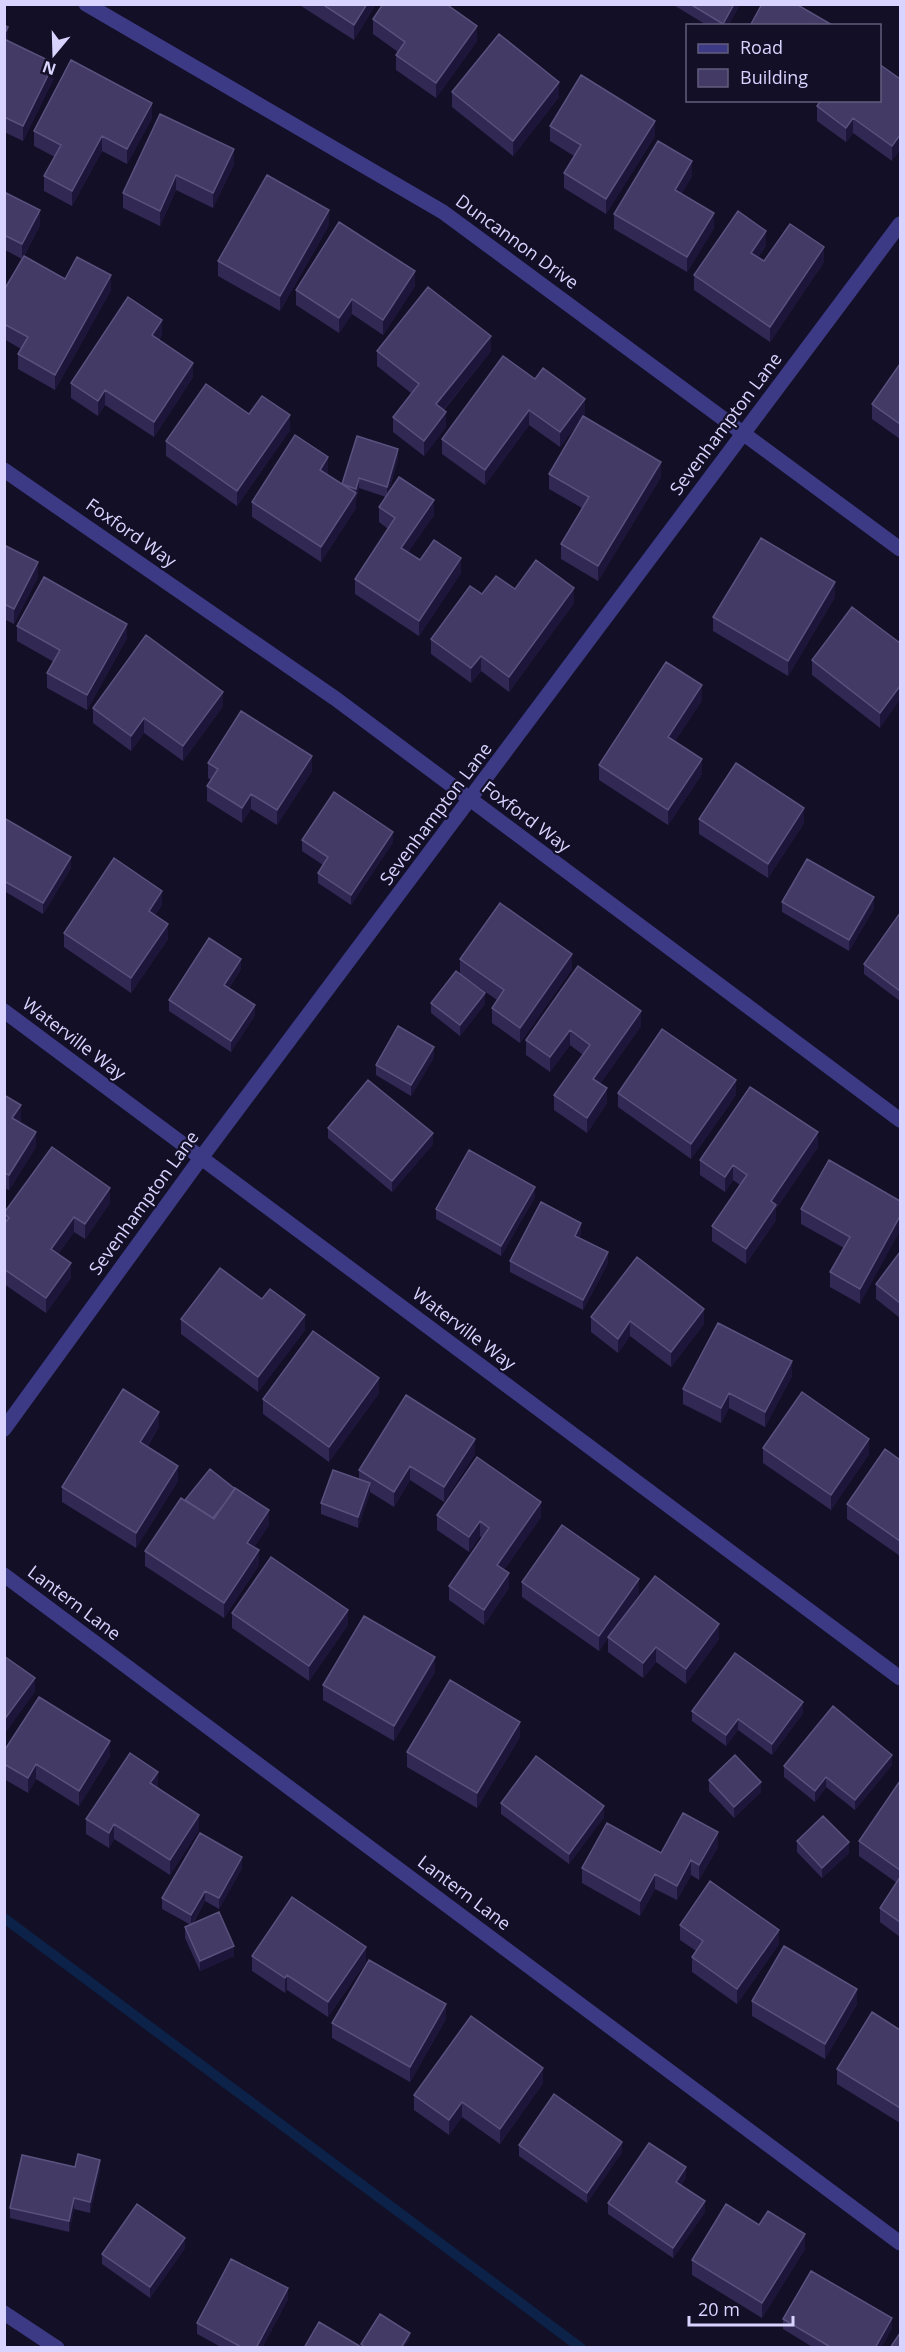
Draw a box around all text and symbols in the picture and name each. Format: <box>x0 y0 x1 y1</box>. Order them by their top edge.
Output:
north arrow <box>24 24 84 84</box>
legend <box>686 24 881 102</box>
text: Road <box>740 35 783 59</box>
text: N <box>39 56 59 81</box>
text: Building <box>740 65 808 89</box>
street label: Duncannon Drive <box>451 188 584 294</box>
street label: Sevenhampton Lane <box>664 347 787 499</box>
street label: Foxford Way <box>82 492 182 573</box>
street label: Sevenhampton Lane <box>374 737 497 889</box>
street label: Foxford Way <box>477 775 577 858</box>
street label: Waterville Way <box>18 991 132 1086</box>
street label: Sevenhampton Lane <box>83 1126 204 1279</box>
street label: Waterville Way <box>408 1281 522 1376</box>
street label: Lantern Lane <box>23 1559 126 1645</box>
street label: Lantern Lane <box>413 1849 516 1935</box>
scale bar <box>689 2289 792 2327</box>
text: 20 m <box>698 2297 740 2321</box>

